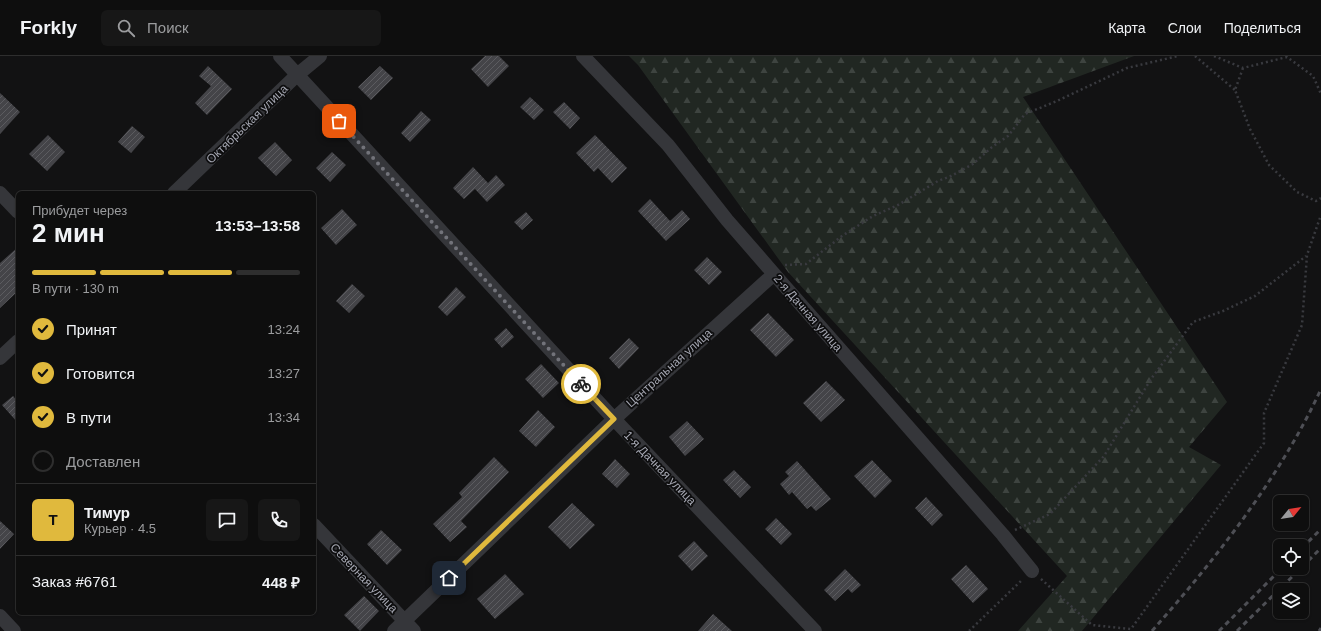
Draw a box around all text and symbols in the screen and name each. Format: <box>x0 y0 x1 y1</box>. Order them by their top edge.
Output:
search box <box>101 10 381 46</box>
text: Forkly <box>20 17 77 38</box>
icon: search <box>115 17 137 39</box>
text: Поиск <box>147 19 189 36</box>
text: Карта <box>1108 20 1146 36</box>
text: Слои <box>1168 20 1202 36</box>
text: Поделиться <box>1224 20 1301 36</box>
street label: Октябрьская улица <box>203 81 291 166</box>
pin <box>322 104 356 138</box>
icon: bag <box>328 110 350 132</box>
text: Прибудет через <box>32 203 127 218</box>
text: 13:53–13:58 <box>215 217 300 234</box>
text: 2 мин <box>32 218 105 248</box>
street label: 2-я Дачная улица <box>771 272 845 355</box>
text: В пути · 130 m <box>32 281 119 296</box>
icon: check <box>32 318 54 340</box>
text: Принят <box>66 321 117 338</box>
text: 13:24 <box>267 322 300 337</box>
street label: Центральная улица <box>623 326 715 410</box>
icon: check <box>32 362 54 384</box>
courier <box>561 364 601 404</box>
text: Готовится <box>66 365 135 382</box>
text: 13:27 <box>267 366 300 381</box>
icon: bike <box>570 373 592 395</box>
icon: check <box>32 406 54 428</box>
text: В пути <box>66 409 111 426</box>
text: 13:34 <box>267 410 300 425</box>
street label: 1-я Дачная улица <box>621 428 699 508</box>
text: Доставлен <box>66 453 140 470</box>
north arrow <box>1273 495 1309 531</box>
map controls <box>1273 495 1309 619</box>
button: chat <box>206 499 248 541</box>
button: phone <box>258 499 300 541</box>
text: Тимур <box>84 504 130 521</box>
text: Т <box>48 511 58 528</box>
text: Курьер · 4.5 <box>84 521 156 536</box>
button: locate <box>1273 539 1309 575</box>
street label: Северная улица <box>327 540 401 616</box>
pin <box>432 561 466 595</box>
icon: home <box>438 567 460 589</box>
text: Заказ #6761 <box>32 573 117 590</box>
text: 448 ₽ <box>262 574 300 591</box>
button: layers <box>1273 583 1309 619</box>

